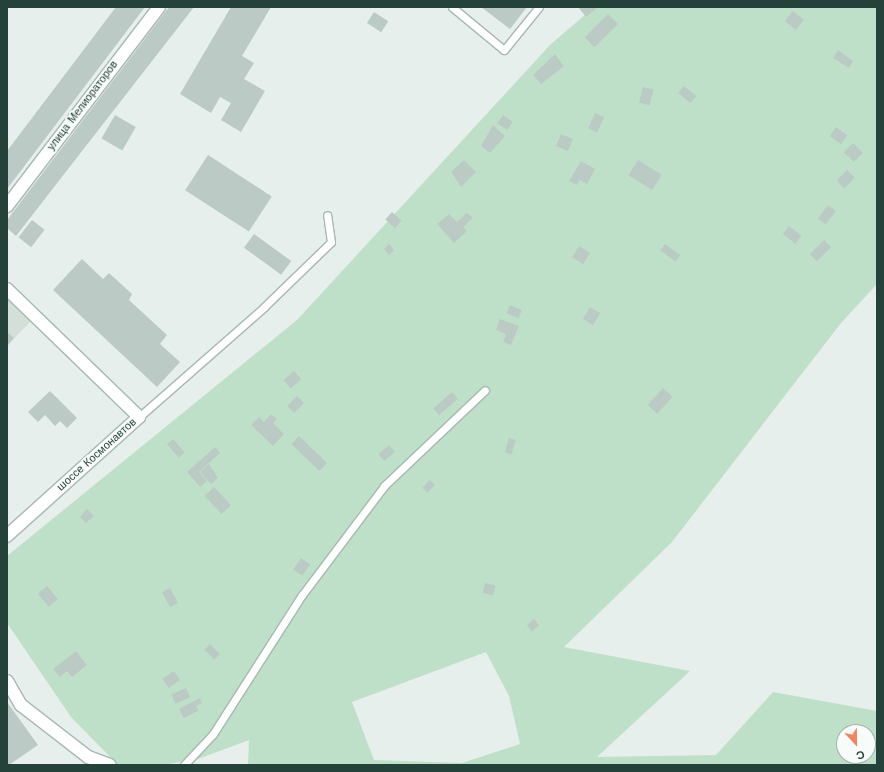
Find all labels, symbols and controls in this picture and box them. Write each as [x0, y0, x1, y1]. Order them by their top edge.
street label: улица Мелиораторов [45, 59, 121, 153]
street label: шоссе Космонавтов [55, 416, 139, 494]
north arrow [836, 724, 876, 764]
text: С [854, 747, 866, 762]

